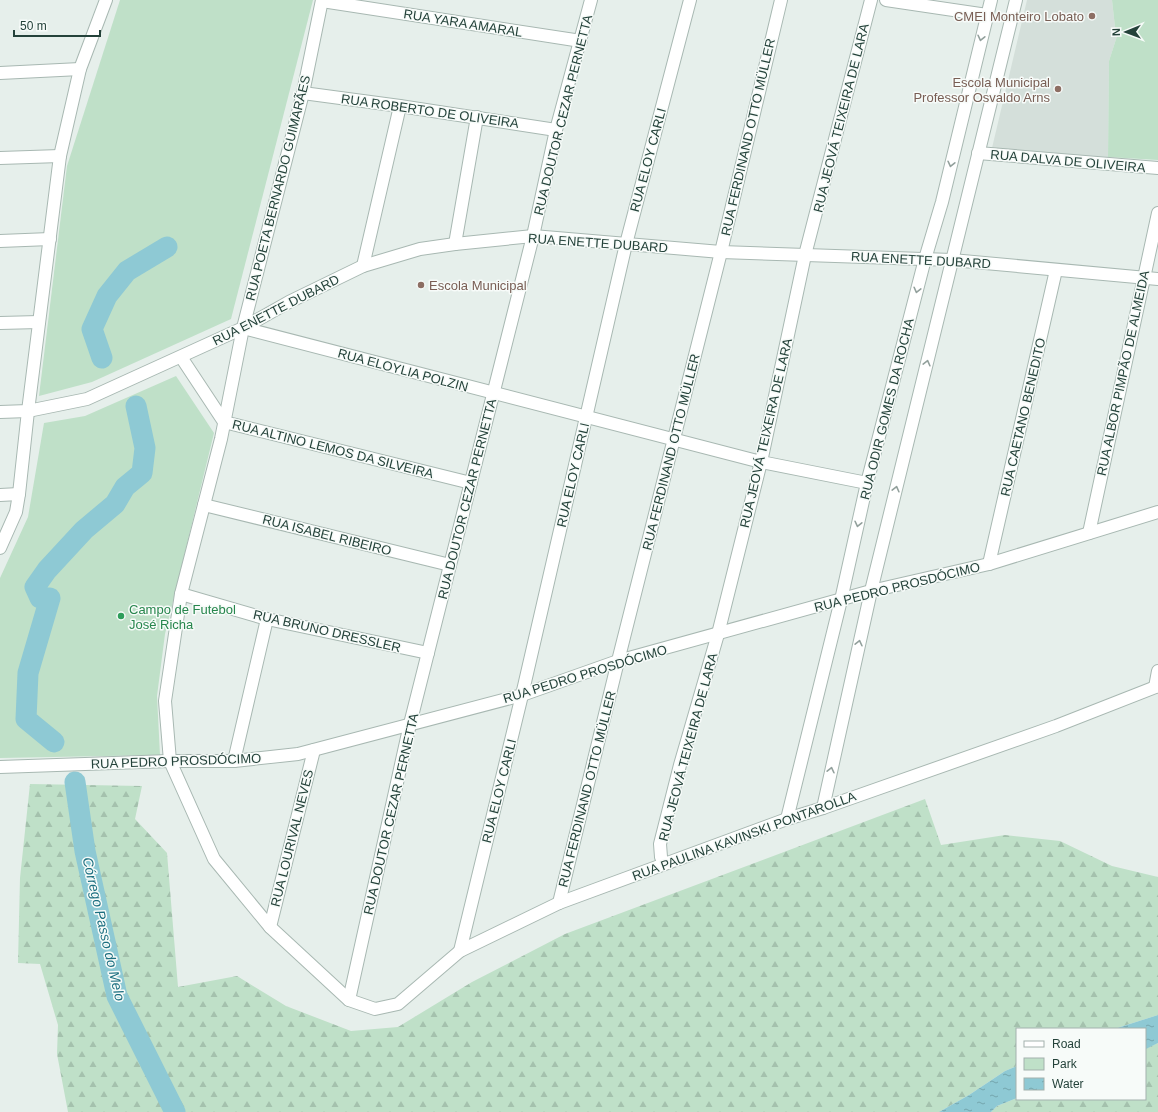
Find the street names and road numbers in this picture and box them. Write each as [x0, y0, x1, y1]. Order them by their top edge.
street label: RUA YARA AMARAL [402, 6, 524, 40]
street label: RUA DOUTOR CEZAR PERNETTA [531, 13, 595, 217]
street label: RUA JEOVÁ TEIXEIRA DE LARA [810, 22, 872, 214]
street label: RUA FERDINAND OTTO MÜLLER [718, 37, 778, 237]
street label: RUA POETA BERNARDO GUIMARÃES [243, 73, 313, 302]
street label: RUA ROBERTO DE OLIVEIRA [340, 91, 520, 131]
street label: RUA ELOY CARLI [627, 107, 669, 213]
street label: RUA DALVA DE OLIVEIRA [990, 147, 1146, 175]
street label: RUA ENETTE DUBARD [528, 231, 668, 255]
street label: RUA ENETTE DUBARD [851, 249, 991, 271]
street label: RUA ALBOR PIMPÃO DE ALMEIDA [1094, 269, 1152, 477]
street label: RUA ENETTE DUBARD [210, 272, 342, 348]
street label: RUA ODIR GOMES DA ROCHA [857, 316, 917, 501]
street label: RUA JEOVÁ TEIXEIRA DE LARA [737, 336, 795, 529]
street label: RUA CAETANO BENEDITO [997, 336, 1049, 498]
street label: RUA ELOYLIA POLZIN [336, 345, 470, 395]
street label: RUA FERDINAND OTTO MÜLLER [639, 352, 703, 552]
street label: RUA DOUTOR CEZAR PERNETTA [435, 397, 499, 601]
street label: RUA ALTINO LEMOS DA SILVEIRA [231, 417, 435, 481]
street label: RUA ELOY CARLI [554, 421, 592, 529]
street label: RUA ISABEL RIBEIRO [261, 512, 393, 558]
street label: RUA PEDRO PROSDÓCIMO [812, 559, 982, 615]
street label: RUA BRUNO DRESSLER [252, 607, 402, 655]
street label: RUA PEDRO PROSDÓCIMO [501, 642, 669, 706]
street label: RUA JEOVÁ TEIXEIRA DE LARA [656, 651, 720, 843]
street label: RUA FERDINAND OTTO MÜLLER [555, 689, 619, 889]
street label: RUA DOUTOR CEZAR PERNETTA [361, 712, 422, 916]
street label: RUA ELOY CARLI [479, 737, 519, 845]
street label: RUA PEDRO PROSDÓCIMO [91, 751, 261, 771]
street label: RUA LOURIVAL NEVES [268, 768, 316, 908]
street label: RUA PAULINA KAVINSKI PONTAROLLA [630, 788, 858, 884]

